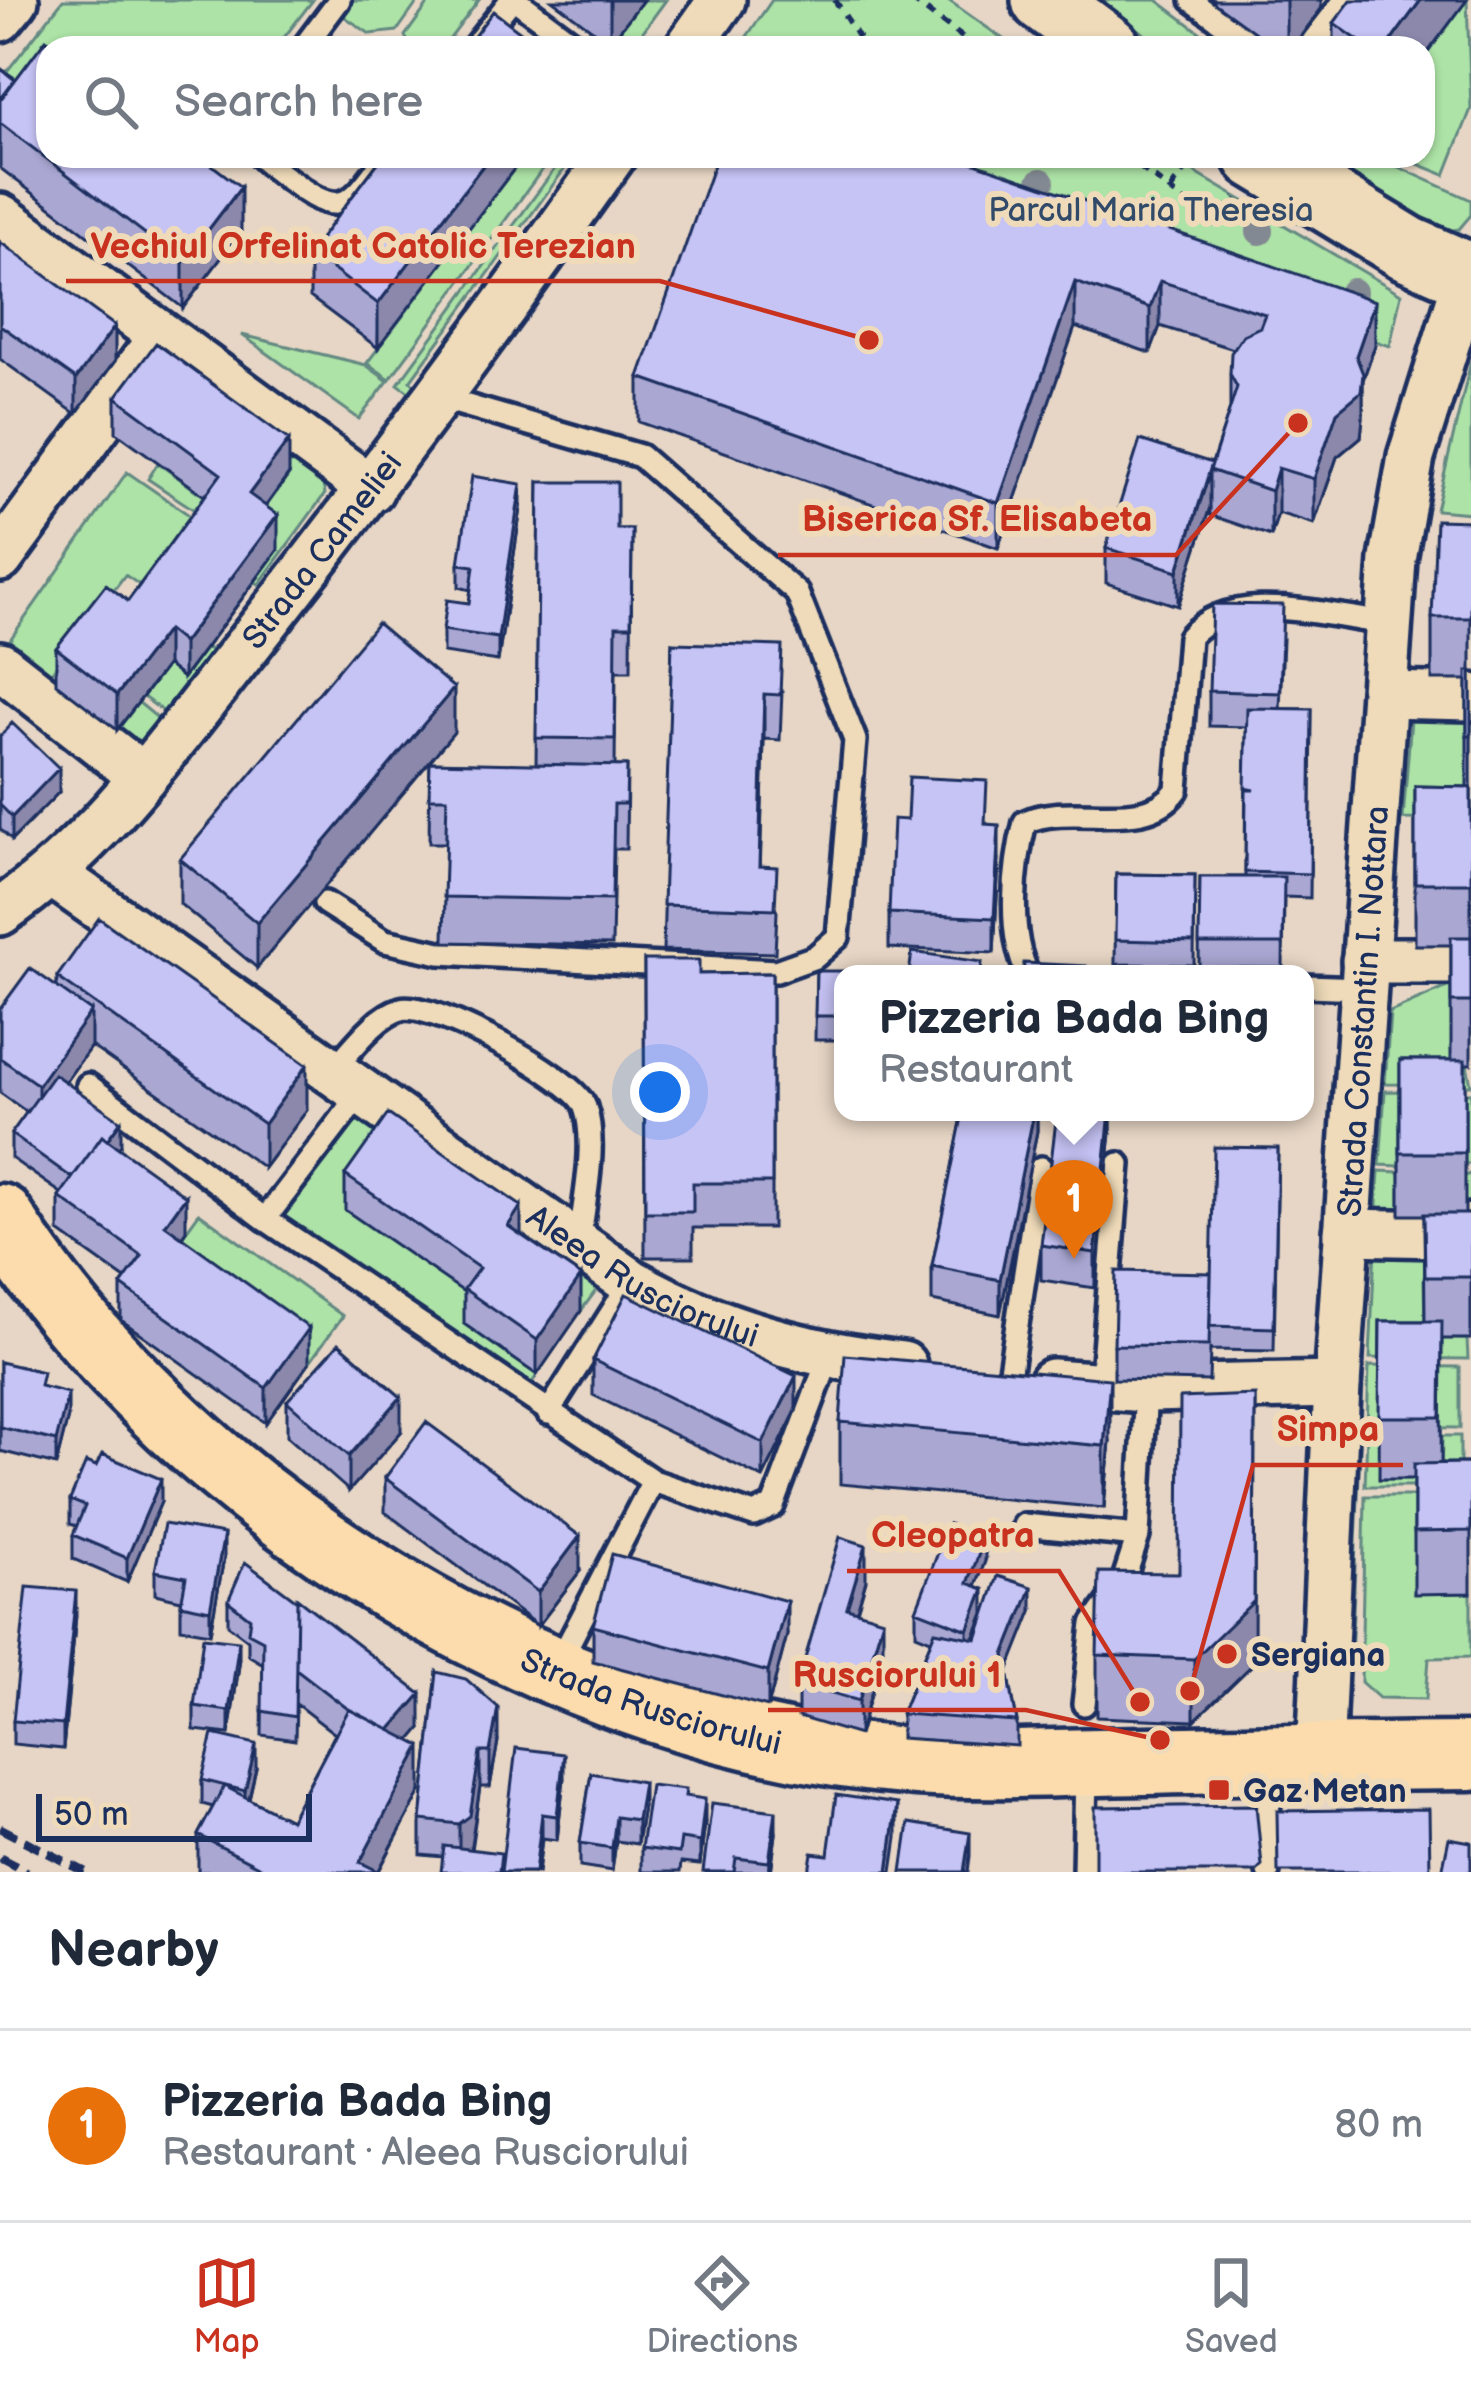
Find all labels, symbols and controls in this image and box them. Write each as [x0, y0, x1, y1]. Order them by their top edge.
search box [36, 36, 1435, 168]
icon: search [78, 69, 144, 135]
text: Search here [174, 75, 423, 130]
park label: Parcul Maria Theresia [988, 191, 1314, 231]
callout: Vechiul Orfelinat Catolic Terezian [66, 209, 660, 281]
text: Vechiul Orfelinat Catolic Terezian [90, 226, 636, 269]
street label: Strada Cameliei [234, 445, 411, 658]
callout: Biserica Sf. Elisabeta [778, 483, 1176, 555]
text: Biserica Sf. Elisabeta [802, 499, 1152, 542]
street label: Strada Constantin I. Nottara [1330, 804, 1398, 1218]
popup [834, 965, 1314, 1121]
text: Pizzeria Bada Bing [879, 992, 1269, 1047]
text: Restaurant [879, 1047, 1073, 1094]
your location [630, 1062, 690, 1122]
pin: 1 [1035, 1160, 1113, 1259]
street label: Aleea Rusciorului [518, 1197, 763, 1357]
callout: Simpa [1253, 1393, 1403, 1465]
text: Simpa [1277, 1409, 1379, 1452]
callout: Cleopatra [847, 1499, 1059, 1571]
text: Cleopatra [871, 1515, 1035, 1558]
place label: Sergiana [1251, 1636, 1385, 1676]
callout: Rusciorului 1 [768, 1638, 1026, 1710]
street label: Strada Rusciorului [514, 1640, 785, 1764]
marker: Sergiana [1214, 1641, 1240, 1667]
text: Rusciorului 1 [792, 1655, 1002, 1698]
place label: Gaz Metan [1243, 1772, 1407, 1812]
marker: Gaz Metan [1206, 1777, 1232, 1803]
scale bar [36, 1788, 312, 1841]
text: 50 m [54, 1795, 129, 1835]
text: Nearby [48, 1920, 219, 1981]
text: Pizzeria Bada Bing [162, 2075, 552, 2130]
text: 1 [79, 2102, 95, 2149]
text: 80 m [1335, 2102, 1423, 2149]
text: Restaurant · Aleea Rusciorului [162, 2130, 689, 2177]
tab: Map [193, 2250, 260, 2362]
tab: Directions [646, 2250, 798, 2362]
tab: Saved [1185, 2250, 1278, 2362]

